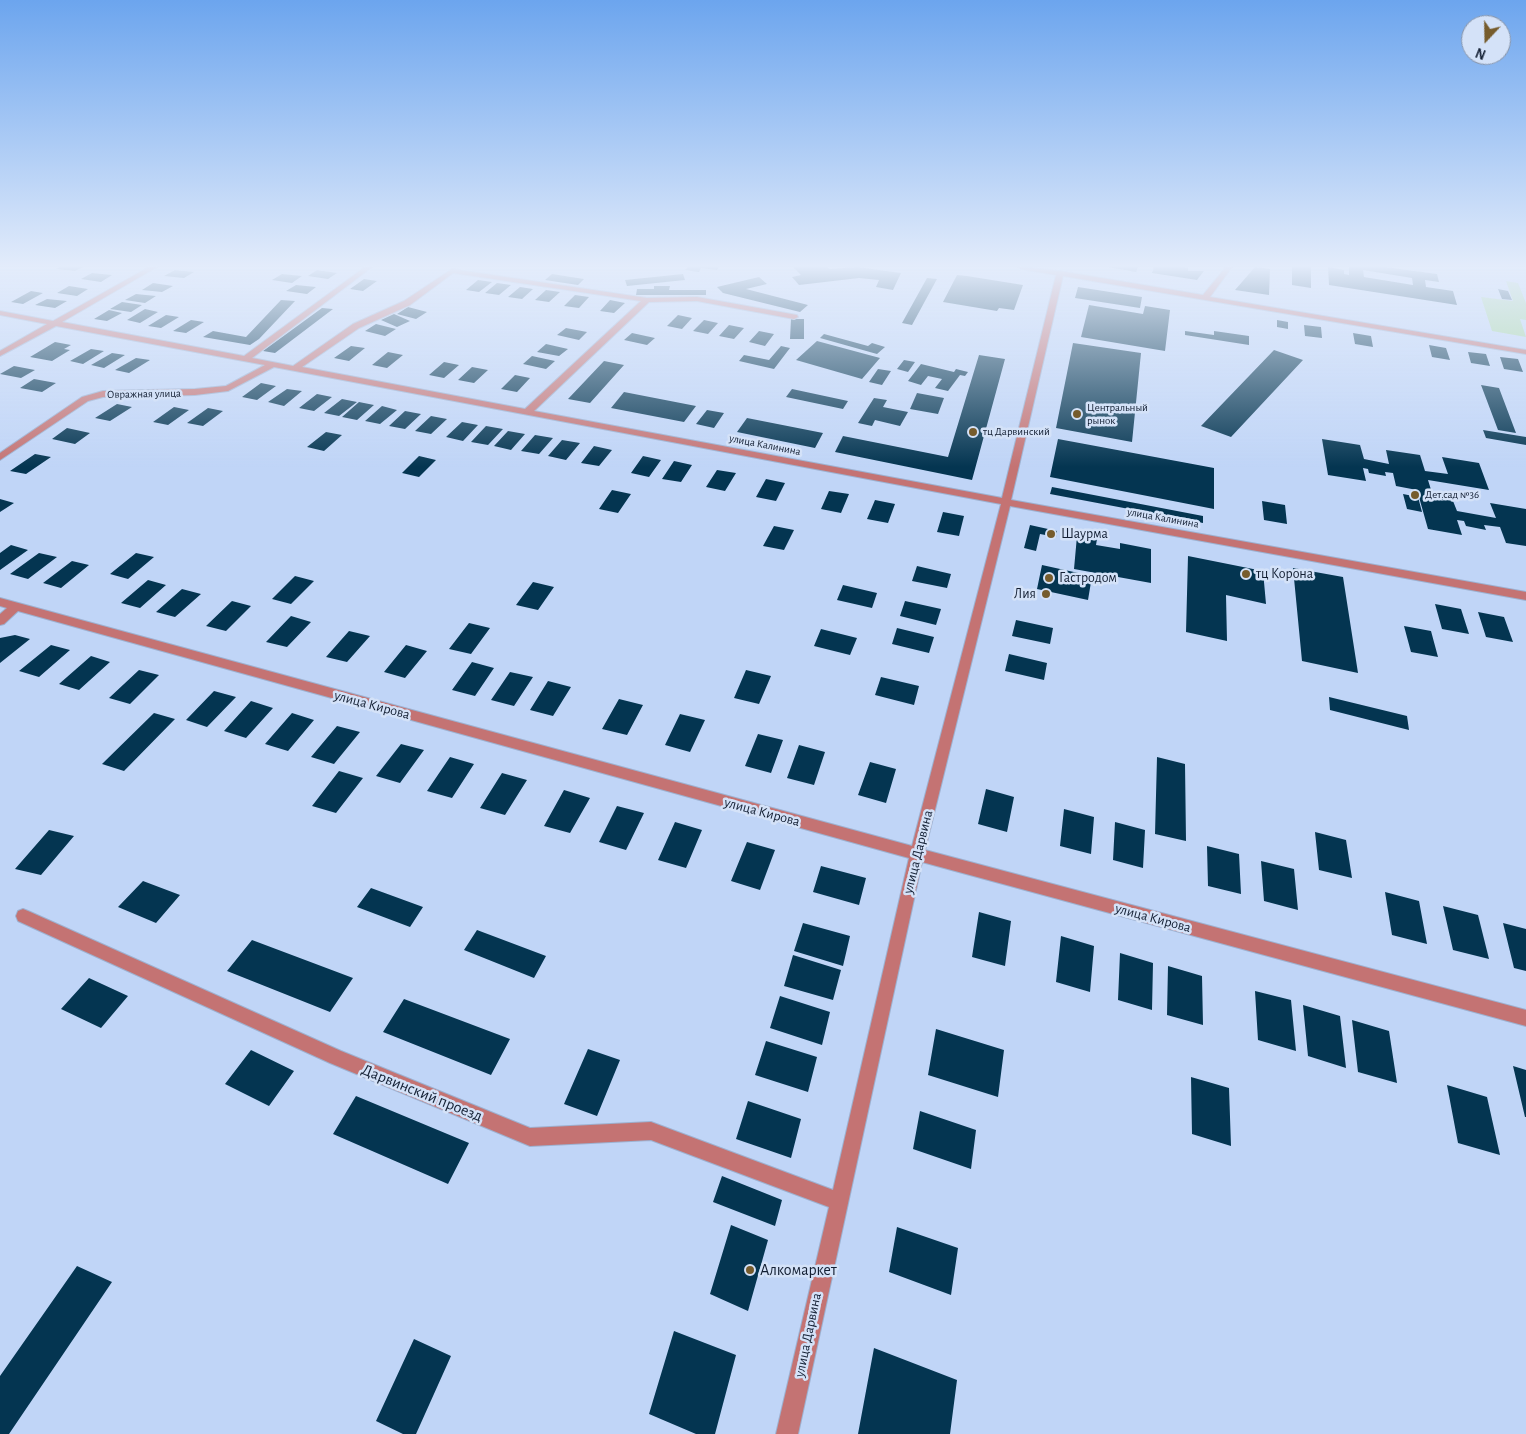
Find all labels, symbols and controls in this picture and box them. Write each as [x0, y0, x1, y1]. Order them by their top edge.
north arrow [1461, 15, 1511, 65]
text: N [1474, 45, 1488, 61]
street label: Овражная улица [107, 387, 181, 401]
place label: Центральный рынок [1087, 401, 1148, 427]
marker: Центральный рынок [1071, 408, 1083, 420]
place label: тц Дарвинский [983, 425, 1050, 439]
marker: тц Дарвинский [967, 426, 979, 438]
street label: улица Калинина [728, 432, 802, 458]
place label: Дет.сад №36 [1425, 488, 1479, 502]
marker: Дет.сад №36 [1409, 489, 1421, 501]
street label: улица Калинина [1126, 505, 1200, 531]
place label: Шаурма [1061, 526, 1108, 542]
marker: Шаурма [1045, 528, 1057, 540]
place label: тц Корона [1256, 566, 1313, 582]
marker: тц Корона [1240, 568, 1252, 580]
place label: Гастродом [1059, 570, 1117, 586]
marker: Гастродом [1043, 572, 1055, 584]
place label: Лия [1014, 586, 1036, 602]
marker: Лия [1040, 588, 1052, 600]
street label: улица Кирова [332, 687, 412, 723]
street label: улица Кирова [722, 794, 802, 830]
street label: улица Дарвина [899, 808, 937, 896]
street label: улица Кирова [1113, 900, 1193, 936]
street label: Дарвинский проезд [359, 1060, 485, 1126]
place label: Алкомаркет [760, 1260, 837, 1280]
marker: Алкомаркет [744, 1264, 756, 1276]
street label: улица Дарвина [791, 1291, 825, 1379]

